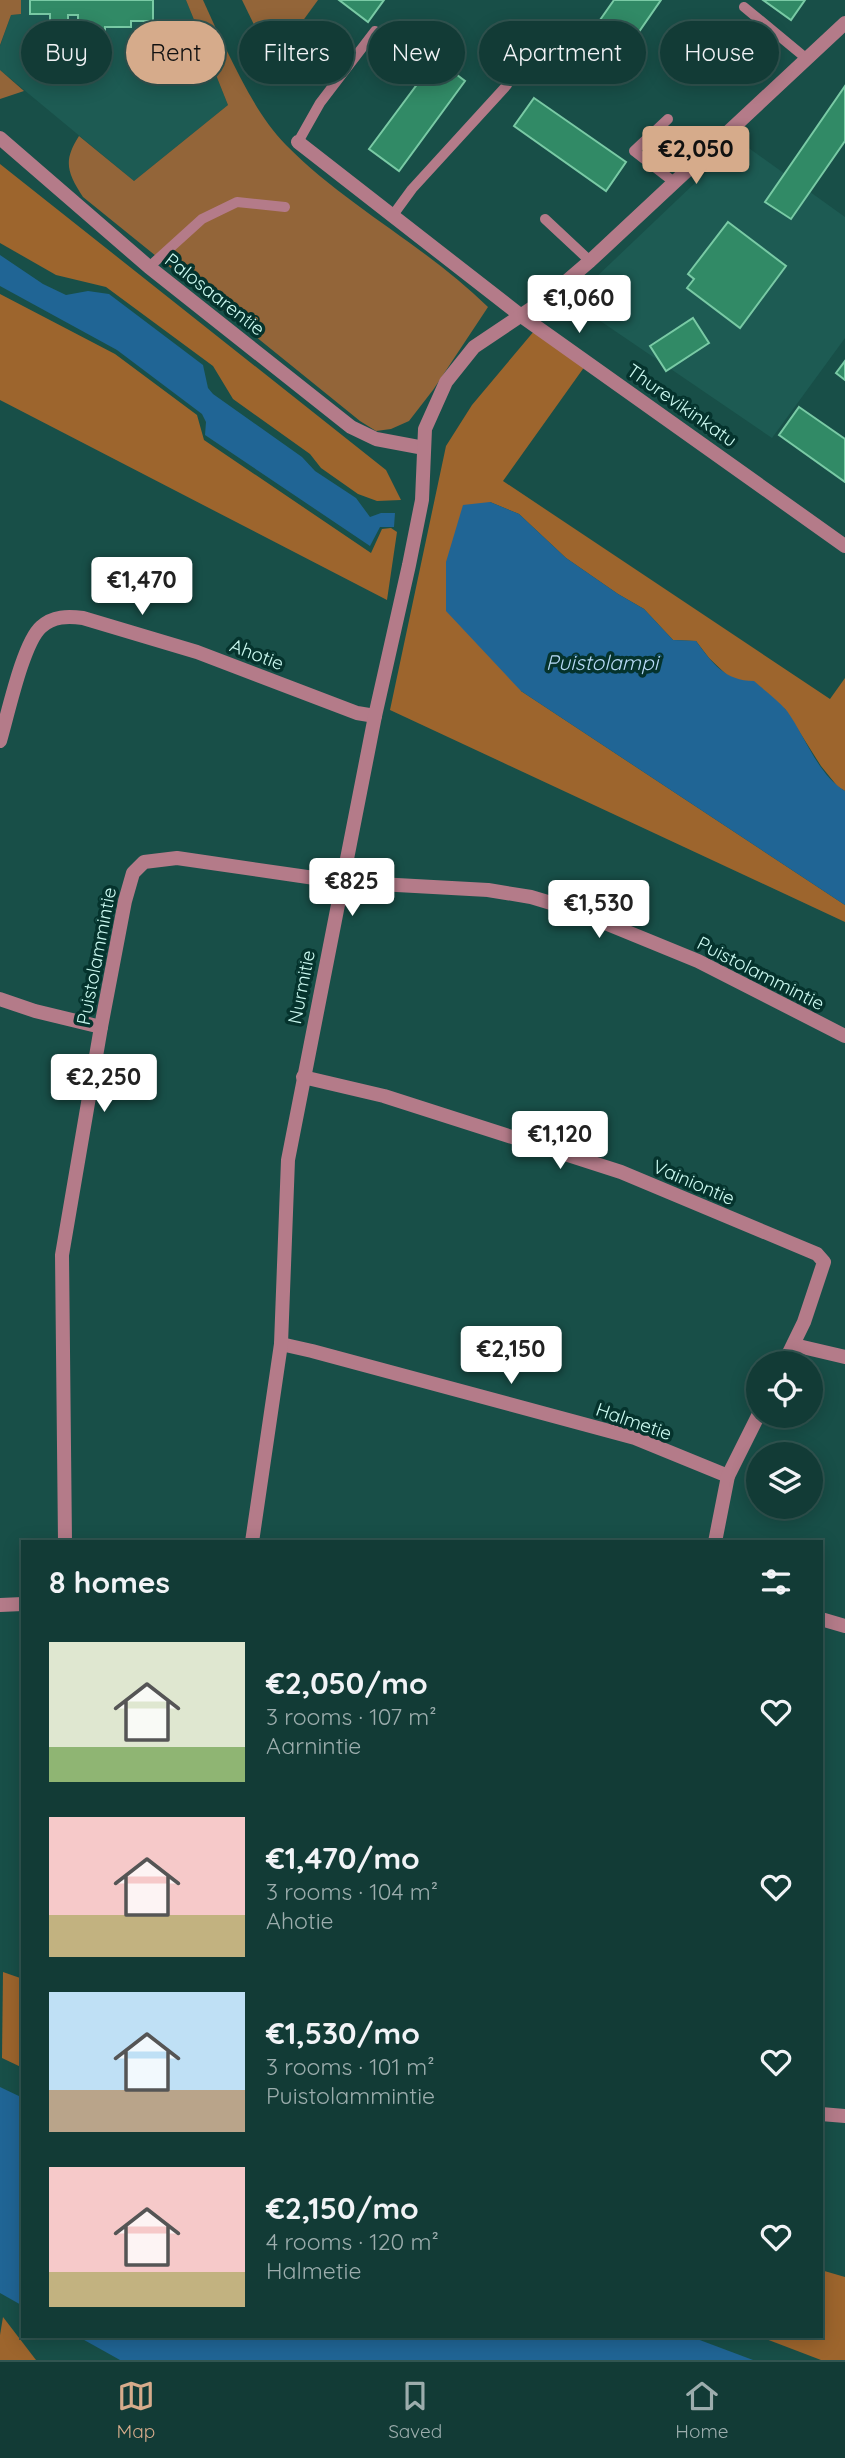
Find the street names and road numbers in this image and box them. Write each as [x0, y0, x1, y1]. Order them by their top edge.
street label: Palosaarentie [160, 247, 270, 341]
street label: Thurevikinkatu [622, 358, 742, 452]
street label: Ahotie [227, 633, 287, 675]
street label: Puistolammintie [71, 885, 121, 1027]
street label: Puistolammintie [693, 931, 829, 1015]
street label: Nurmitie [282, 948, 320, 1026]
street label: Vainiontie [649, 1154, 739, 1210]
street label: Halmetie [593, 1397, 675, 1445]

